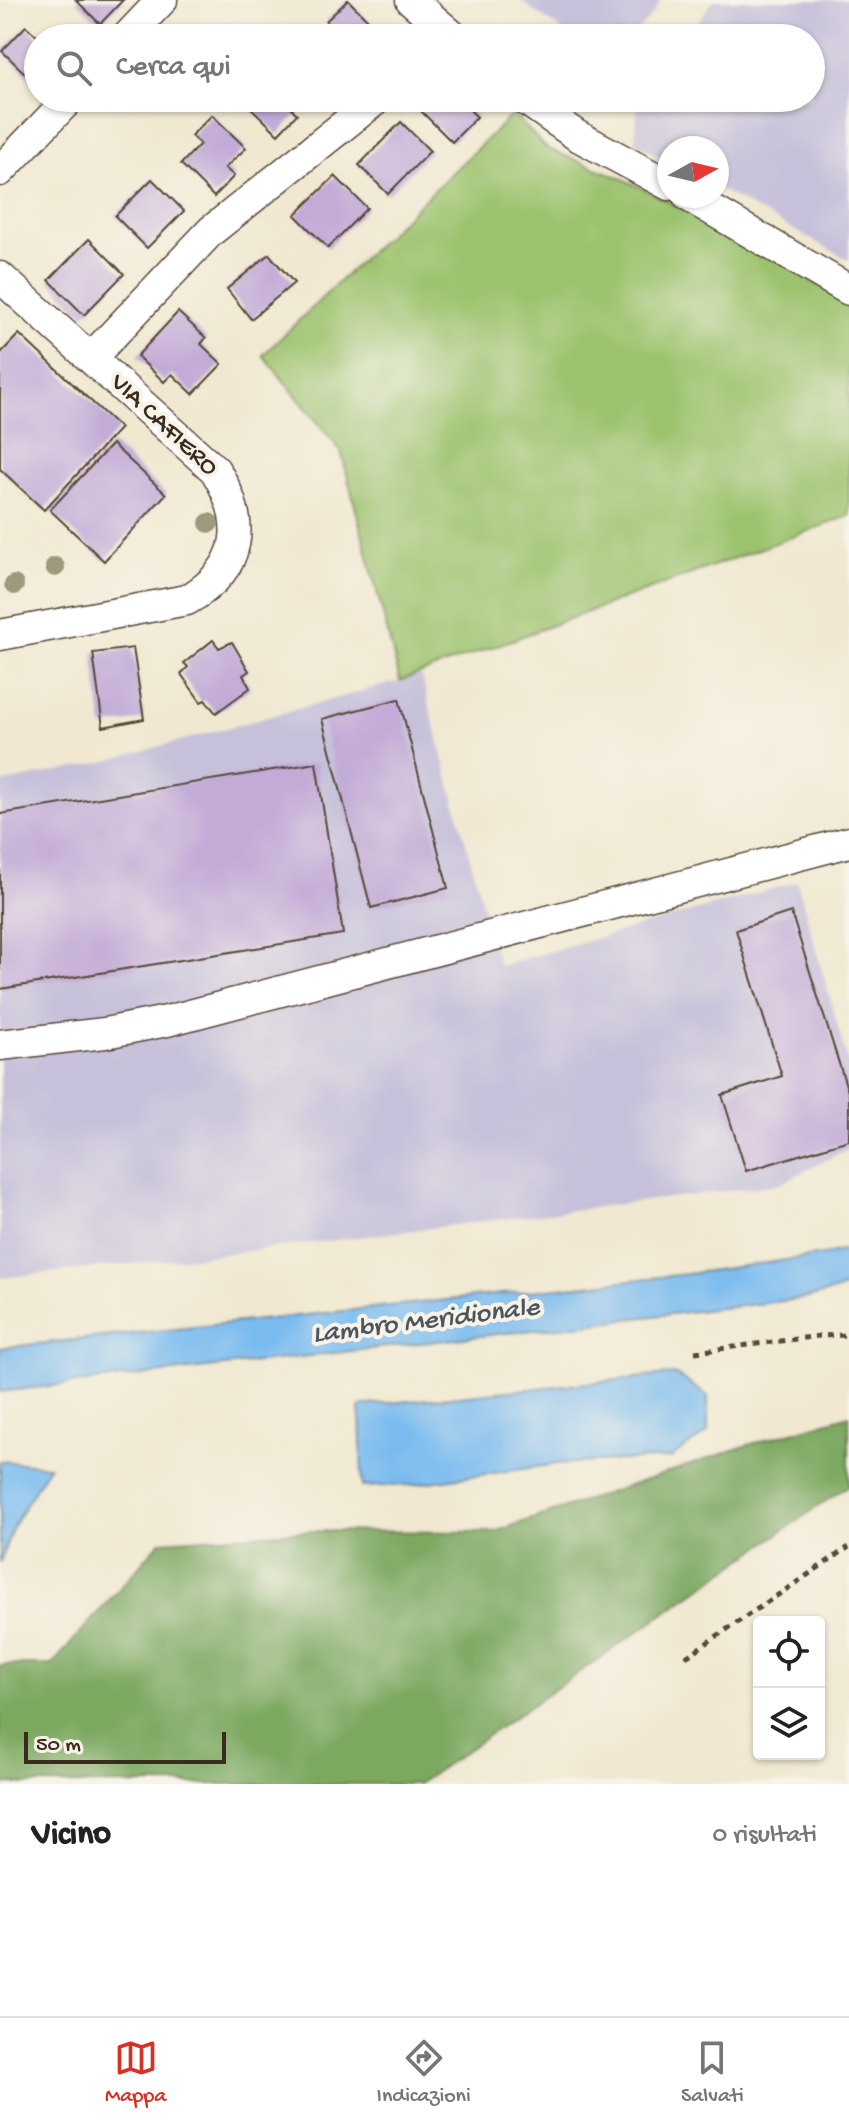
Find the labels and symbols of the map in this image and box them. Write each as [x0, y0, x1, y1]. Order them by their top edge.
north arrow [657, 136, 729, 208]
street label: VIA CAFIERO [102, 367, 224, 484]
water label: Lambro Meridionale [311, 1292, 543, 1352]
scale bar [24, 1728, 226, 1764]

